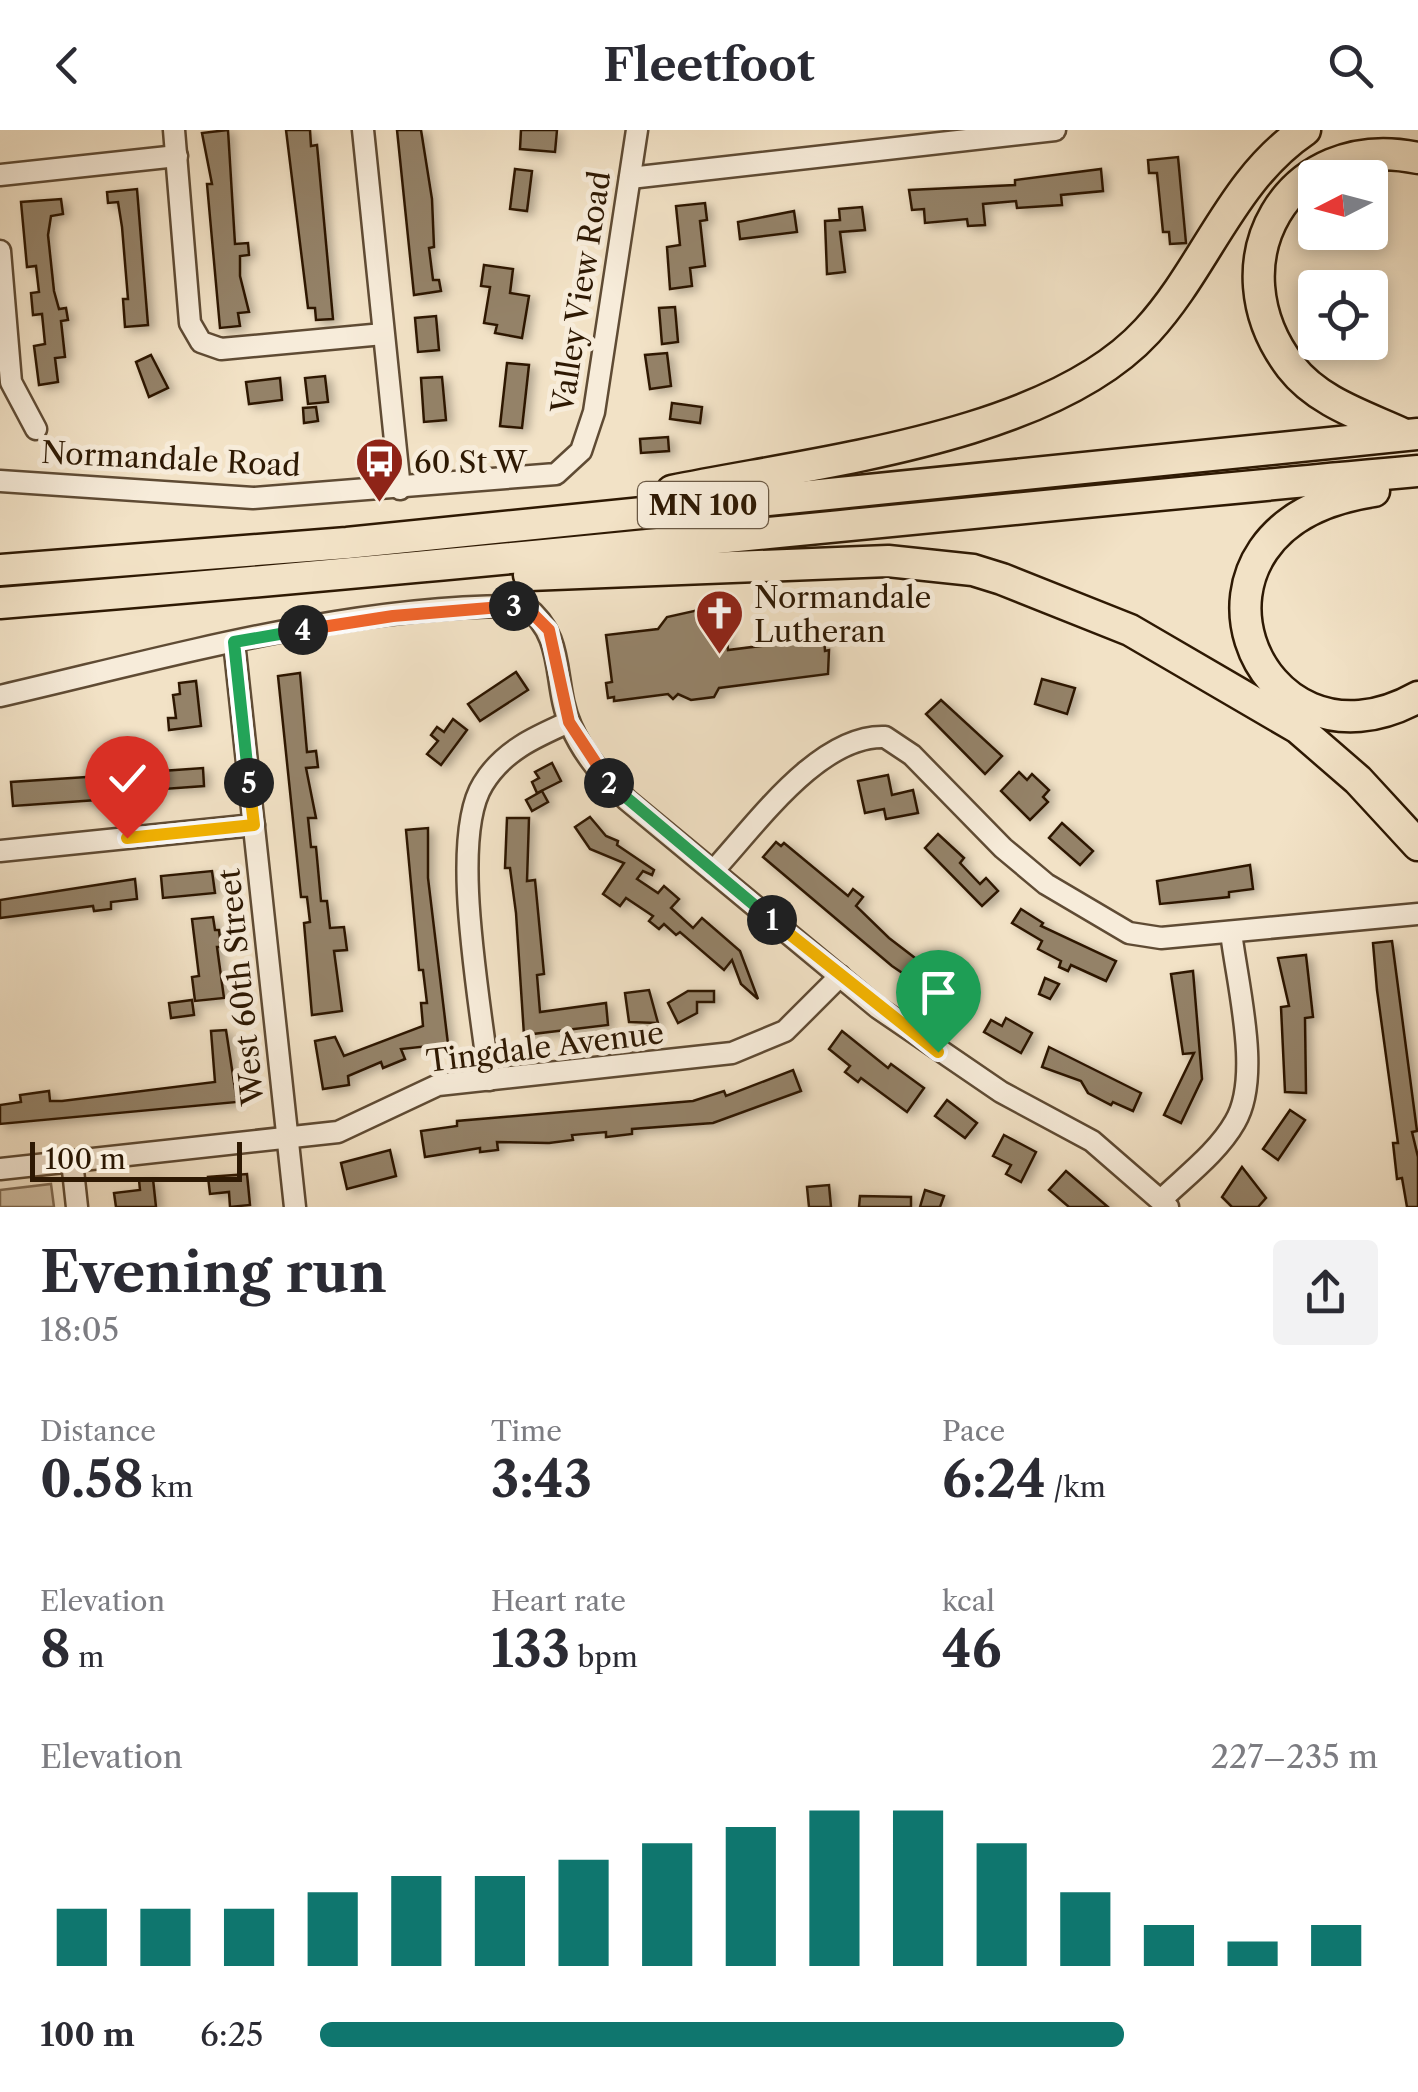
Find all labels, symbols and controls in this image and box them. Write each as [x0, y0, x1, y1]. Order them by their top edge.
text: Fleetfoot [603, 37, 815, 93]
icon: back [40, 38, 95, 93]
icon: search [1323, 38, 1378, 93]
north arrow [1298, 160, 1388, 250]
map controls [1298, 160, 1388, 360]
street label: Valley View Road [543, 168, 618, 417]
button: locate [1298, 270, 1388, 360]
street label: Normandale Road [40, 434, 302, 484]
bus stop icon: 60 St W [353, 436, 405, 504]
place label: 60 St W [414, 444, 528, 481]
road number: MN 100 [638, 482, 768, 528]
place label: Normandale Lutheran [754, 579, 931, 650]
pin: 3 [489, 581, 539, 631]
church icon: Normandale Lutheran [693, 588, 745, 656]
text: 3 [506, 589, 522, 623]
pin: 4 [278, 605, 328, 655]
text: 4 [295, 613, 311, 647]
pin [85, 736, 170, 839]
icon: check [100, 751, 155, 806]
pin: 5 [224, 758, 274, 808]
pin: 2 [584, 758, 634, 808]
text: 5 [241, 766, 257, 800]
text: 2 [601, 766, 617, 800]
street label: West 60th Street [210, 867, 272, 1108]
pin: 1 [747, 895, 797, 945]
text: 1 [766, 903, 778, 937]
pin [896, 950, 981, 1053]
icon: arrive [911, 965, 966, 1020]
street label: Tingdale Avenue [424, 1014, 666, 1080]
scale bar [30, 1137, 242, 1182]
text: 100 m [45, 1142, 126, 1176]
text: Evening run [40, 1239, 387, 1306]
button: share [1273, 1240, 1378, 1345]
text: 18:05 [40, 1310, 119, 1349]
text: Distance [40, 1414, 156, 1448]
text: Time [491, 1414, 562, 1448]
text: Pace [942, 1414, 1005, 1448]
text: 0.58 [40, 1448, 143, 1510]
text: 3:43 [491, 1448, 592, 1510]
text: 6:24 [942, 1448, 1046, 1510]
text: km [143, 1470, 193, 1504]
text: /km [1046, 1470, 1106, 1504]
text: Elevation [40, 1584, 165, 1618]
text: Heart rate [491, 1584, 626, 1618]
text: kcal [942, 1584, 995, 1618]
text: 8 [40, 1618, 71, 1680]
text: 133 [491, 1618, 570, 1680]
text: 46 [942, 1618, 1002, 1680]
text: m [71, 1640, 104, 1674]
text: bpm [570, 1640, 638, 1674]
text: Elevation [40, 1737, 183, 1776]
text: 227–235 m [1211, 1737, 1378, 1776]
text: 100 m [40, 2015, 135, 2054]
text: 6:25 [200, 2015, 264, 2054]

